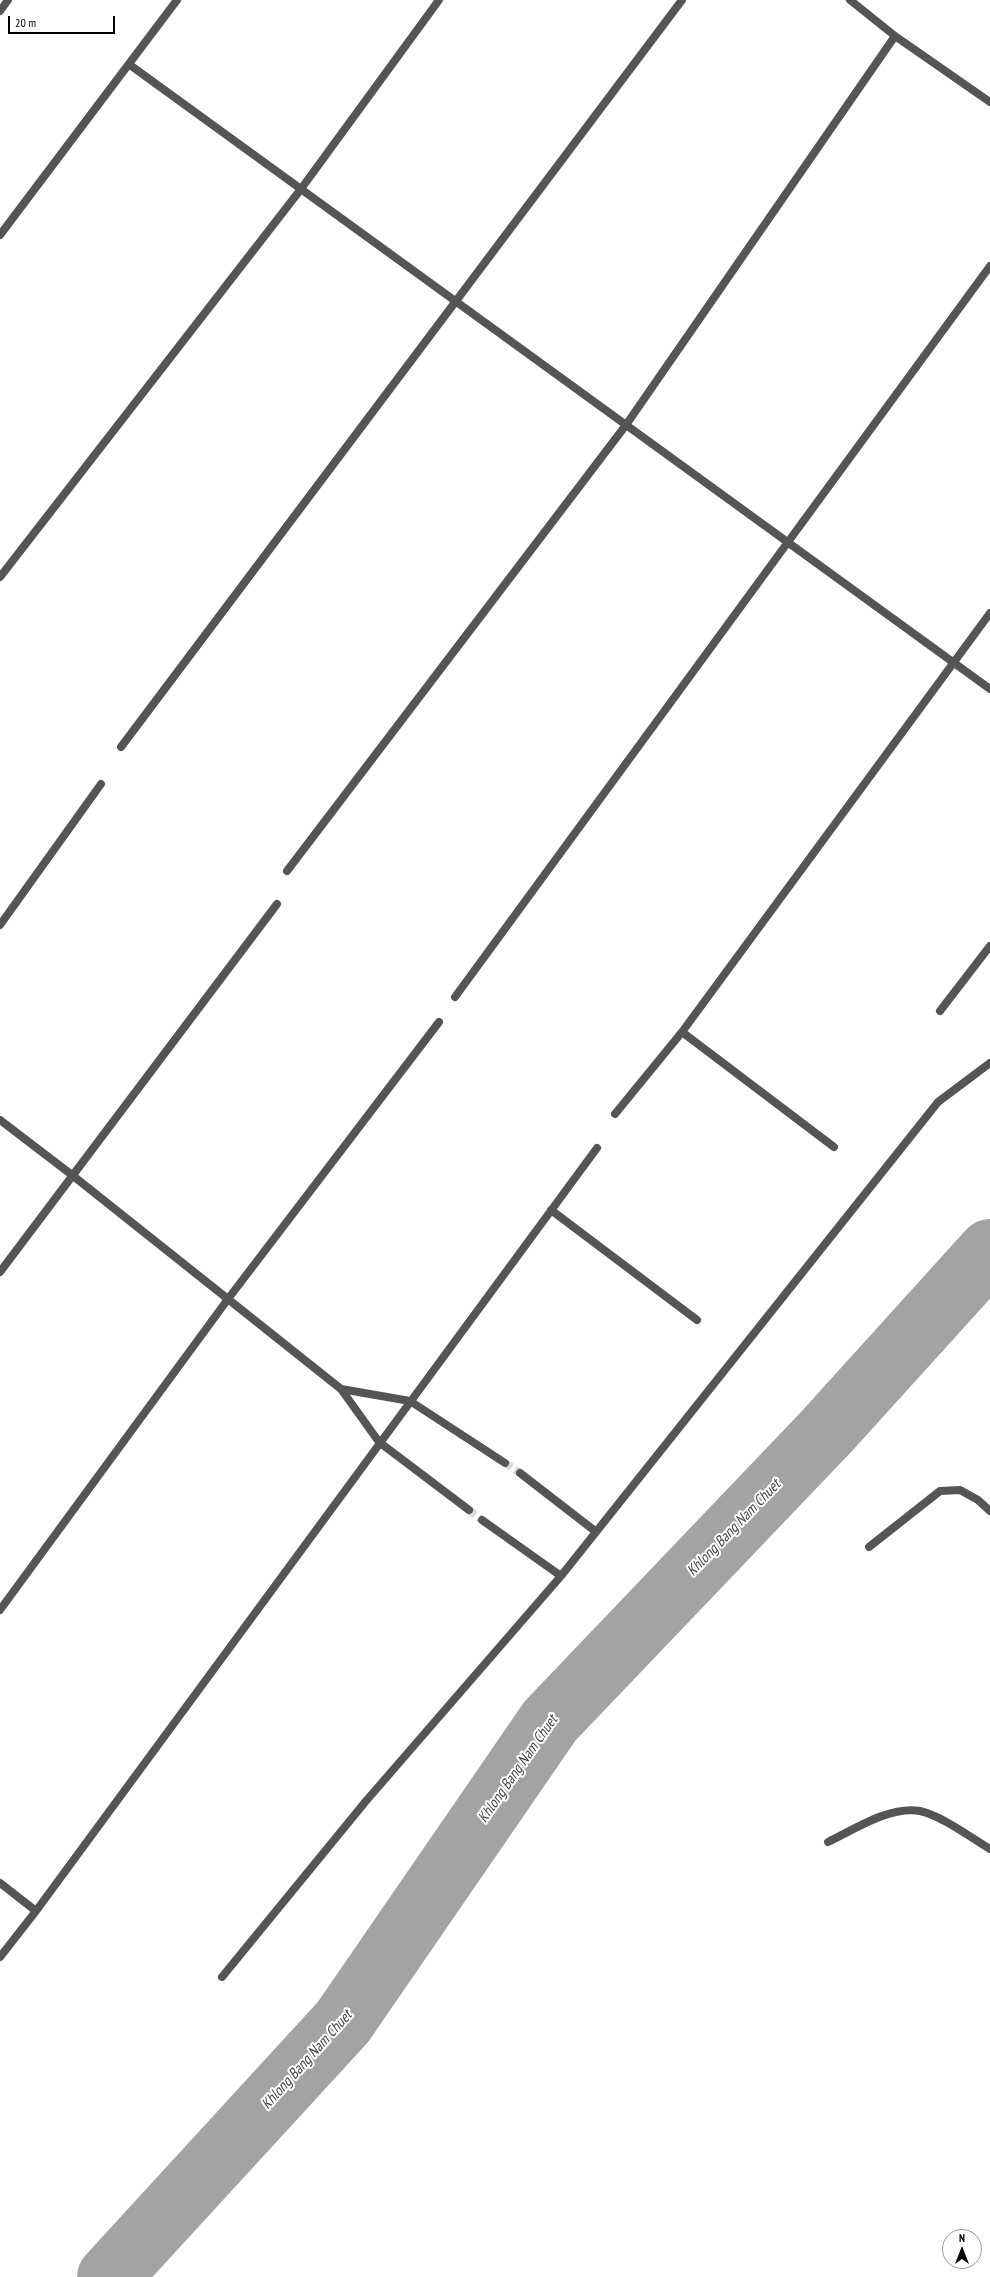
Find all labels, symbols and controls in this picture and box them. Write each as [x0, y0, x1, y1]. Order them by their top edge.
scale bar [10, 8, 117, 34]
text: 20 m [15, 15, 36, 30]
water label: Khlong Bang Nam Chuet [683, 1476, 785, 1580]
water label: Khlong Bang Nam Chuet [474, 1712, 562, 1826]
water label: Khlong Bang Nam Chuet [258, 2007, 356, 2113]
north arrow [942, 2229, 982, 2269]
text: N [959, 2231, 965, 2245]

